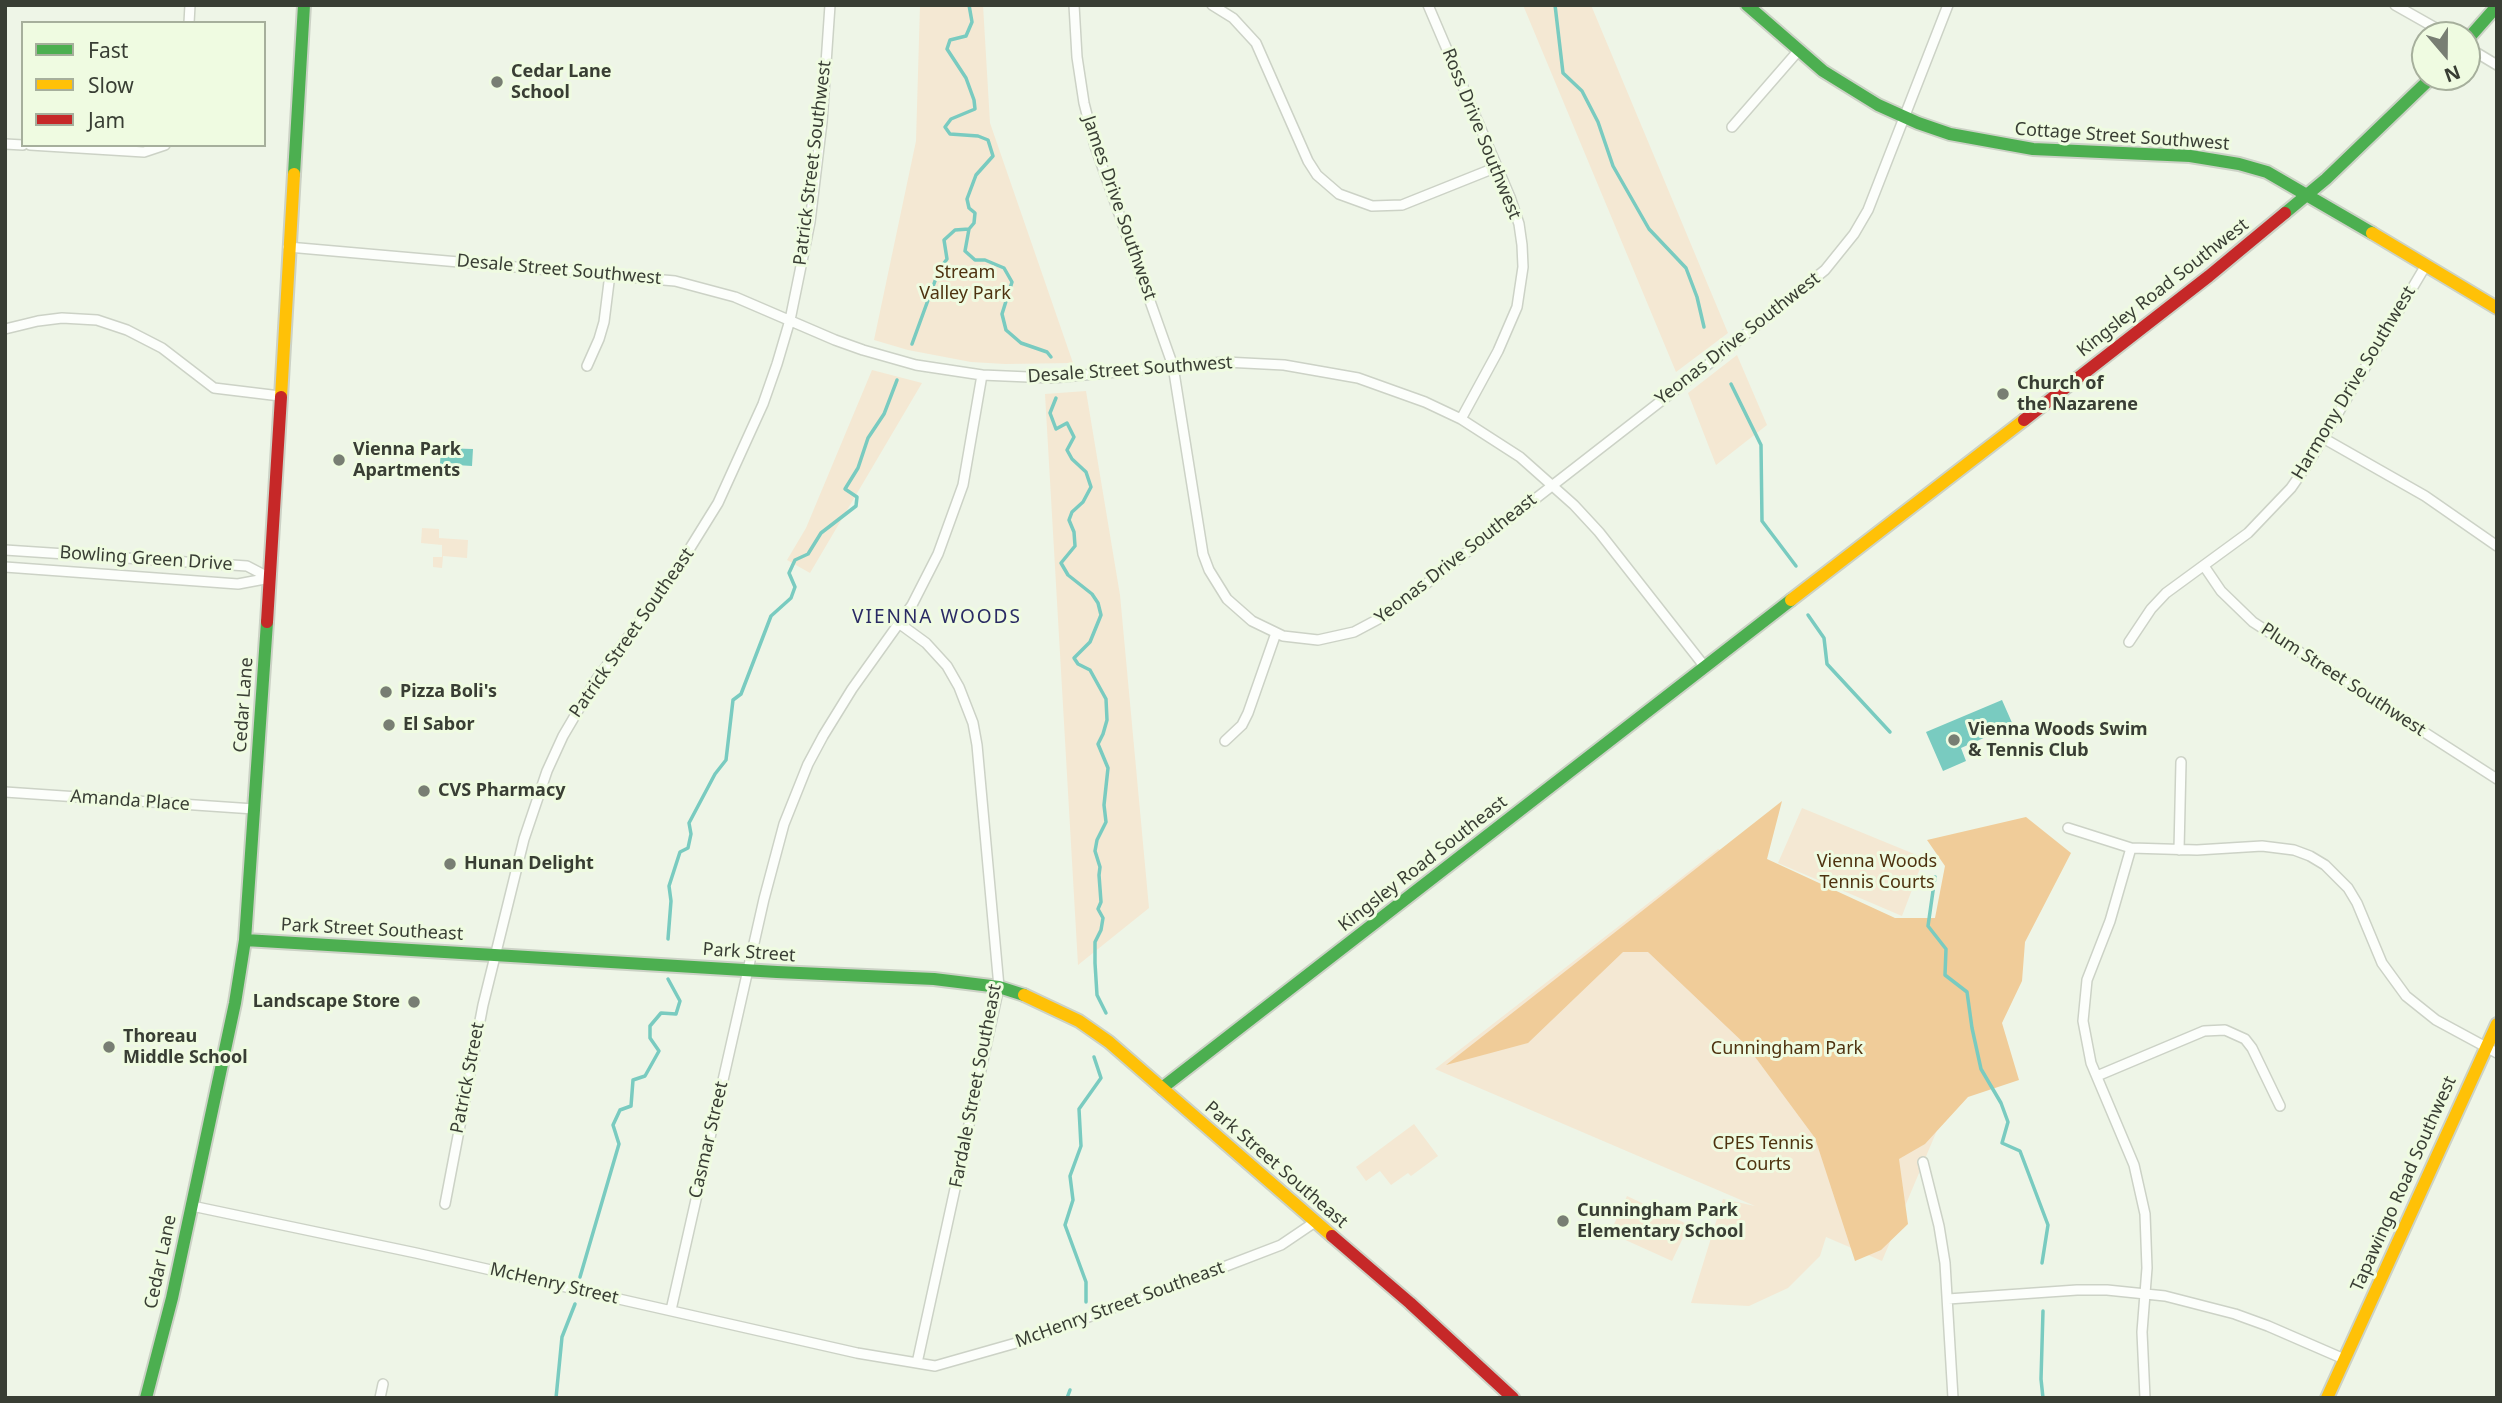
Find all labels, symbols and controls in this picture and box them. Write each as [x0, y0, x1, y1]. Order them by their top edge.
legend [21, 21, 266, 147]
north arrow [2411, 21, 2481, 91]
text: Fast [88, 36, 128, 64]
street label: Ross Drive Southwest [1437, 46, 1525, 222]
street label: Patrick Street Southwest [790, 59, 836, 267]
text: N [2441, 59, 2464, 89]
place label: Cedar Lane School [511, 61, 611, 104]
text: Slow [88, 71, 134, 99]
marker: Cedar Lane School [489, 74, 505, 90]
text: Jam [88, 106, 125, 134]
street label: James Drive Southwest [1077, 113, 1161, 303]
street label: Cottage Street Southwest [2014, 119, 2230, 155]
street label: Kingsley Road Southwest [2073, 214, 2253, 362]
street label: Desale Street Southwest [456, 250, 662, 290]
park label: Stream Valley Park [919, 262, 1011, 304]
street label: Yeonas Drive Southwest [1651, 268, 1825, 410]
street label: Harmony Drive Southwest [2288, 282, 2420, 484]
street label: Desale Street Southwest [1027, 352, 1233, 388]
place label: Church of the Nazarene [2017, 373, 2138, 416]
marker: Church of the Nazarene [1995, 386, 2011, 402]
place label: Vienna Park Apartments [353, 439, 461, 482]
marker: Vienna Park Apartments [331, 452, 347, 468]
street label: Yeonas Drive Southeast [1371, 489, 1541, 629]
street label: Bowling Green Drive [59, 542, 233, 576]
street label: Patrick Street Southeast [565, 544, 699, 722]
district label: VIENNA WOODS [854, 607, 1020, 629]
street label: Plum Street Southwest [2257, 619, 2429, 741]
street label: Cedar Lane [230, 657, 258, 753]
place label: Pizza Boli's [400, 681, 497, 703]
marker: Pizza Boli's [378, 684, 394, 700]
place label: El Sabor [403, 714, 474, 736]
marker: El Sabor [381, 717, 397, 733]
place label: Vienna Woods Swim & Tennis Club [1968, 719, 2148, 762]
marker: Vienna Woods Swim & Tennis Club [1946, 732, 1962, 748]
place label: CVS Pharmacy [438, 780, 565, 802]
marker: CVS Pharmacy [416, 783, 432, 799]
street label: Amanda Place [69, 786, 191, 816]
street label: Kingsley Road Southeast [1335, 792, 1511, 936]
park label: Vienna Woods Tennis Courts [1817, 851, 1937, 894]
place label: Hunan Delight [464, 853, 594, 875]
marker: Hunan Delight [442, 856, 458, 872]
street label: Park Street Southeast [280, 914, 464, 946]
street label: Park Street [702, 939, 796, 967]
street label: Fardale Street Southeast [946, 982, 1006, 1190]
place label: Landscape Store [253, 991, 400, 1013]
marker: Landscape Store [406, 994, 422, 1010]
street label: Patrick Street [447, 1021, 489, 1135]
place label: Thoreau Middle School [123, 1026, 248, 1068]
park label: Cunningham Park [1711, 1038, 1863, 1060]
marker: Thoreau Middle School [101, 1039, 117, 1055]
street label: Tapawingo Road Southwest [2347, 1073, 2461, 1295]
street label: Casmar Street [685, 1079, 733, 1201]
street label: Park Street Southeast [1200, 1097, 1352, 1233]
park label: CPES Tennis Courts [1712, 1133, 1814, 1176]
place label: Cunningham Park Elementary School [1577, 1200, 1744, 1242]
street label: Cedar Lane [140, 1213, 182, 1311]
marker: Cunningham Park Elementary School [1555, 1213, 1571, 1229]
street label: McHenry Street Southeast [1013, 1257, 1227, 1353]
street label: McHenry Street [488, 1259, 620, 1309]

